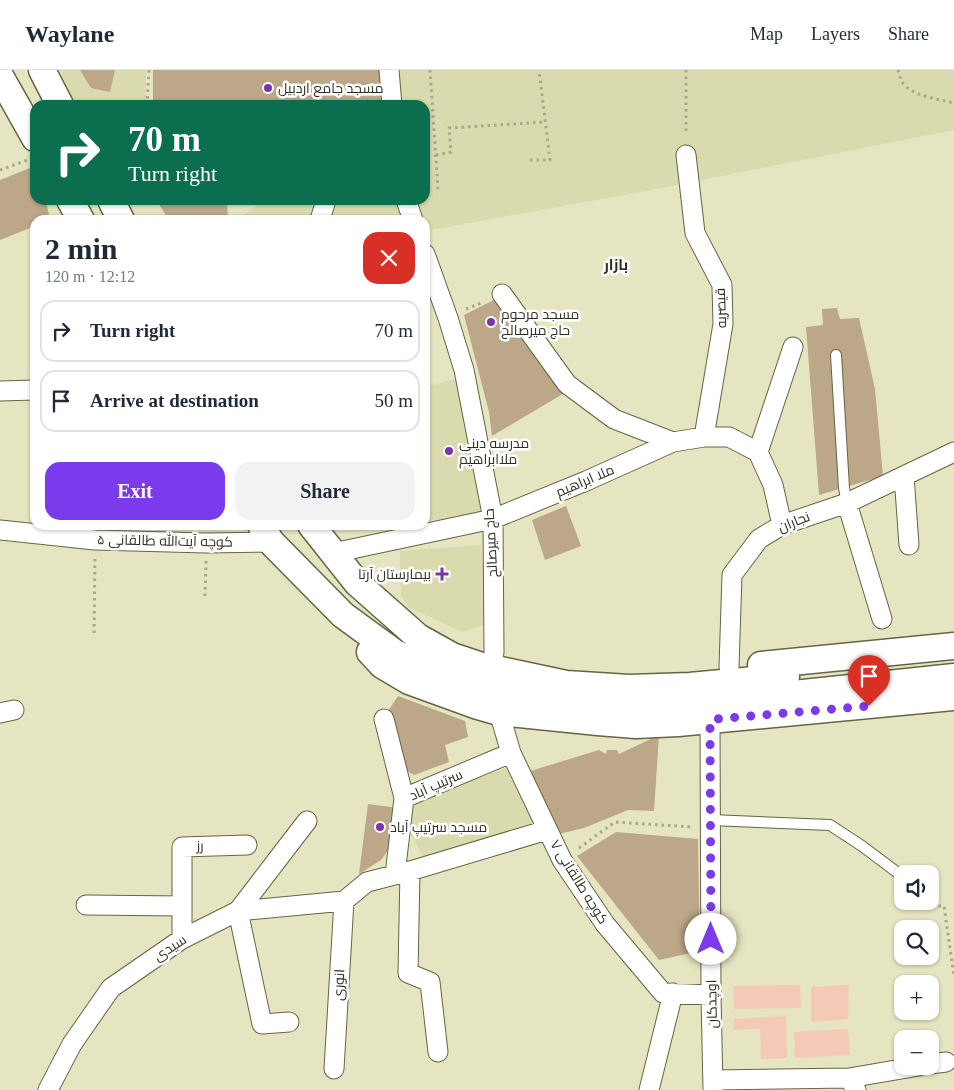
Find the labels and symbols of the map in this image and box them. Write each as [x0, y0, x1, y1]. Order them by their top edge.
place label: مسجد جامع اردبیل [278, 81, 384, 97]
marker: مسجد جامع اردبیل [262, 82, 274, 94]
district label: بازار [603, 257, 628, 274]
street label: قیصریه [713, 288, 729, 328]
place label: مسجد مرحوم حاج میرصالح [501, 307, 579, 339]
marker: مسجد مرحوم حاج میرصالح [485, 316, 497, 328]
place label: مدرسه دینی ملاابراهیم [459, 436, 529, 469]
marker: مدرسه دینی ملاابراهیم [443, 445, 455, 457]
street label: ملا ابراهیم [554, 462, 617, 502]
street label: حاج میرصالح [482, 508, 501, 578]
street label: نجاران [776, 509, 812, 535]
street label: کوچه آیت‌الله طالقانی ۵ [97, 530, 233, 552]
place label: بیمارستان آرتا [358, 567, 431, 582]
marker: بیمارستان آرتا [435, 567, 449, 581]
pin [848, 655, 890, 706]
street label: سرتیپ آباد [407, 767, 466, 805]
place label: مسجد سرتیپ آباد [390, 820, 487, 837]
marker: مسجد سرتیپ آباد [374, 821, 386, 833]
street label: کوچه طالقانی ۷ [545, 837, 611, 928]
street label: رز [195, 838, 204, 854]
position arrow [684, 912, 736, 964]
street label: سیدی [151, 932, 189, 964]
street label: انوری [331, 969, 347, 1001]
street label: اوچدکان [704, 979, 722, 1029]

